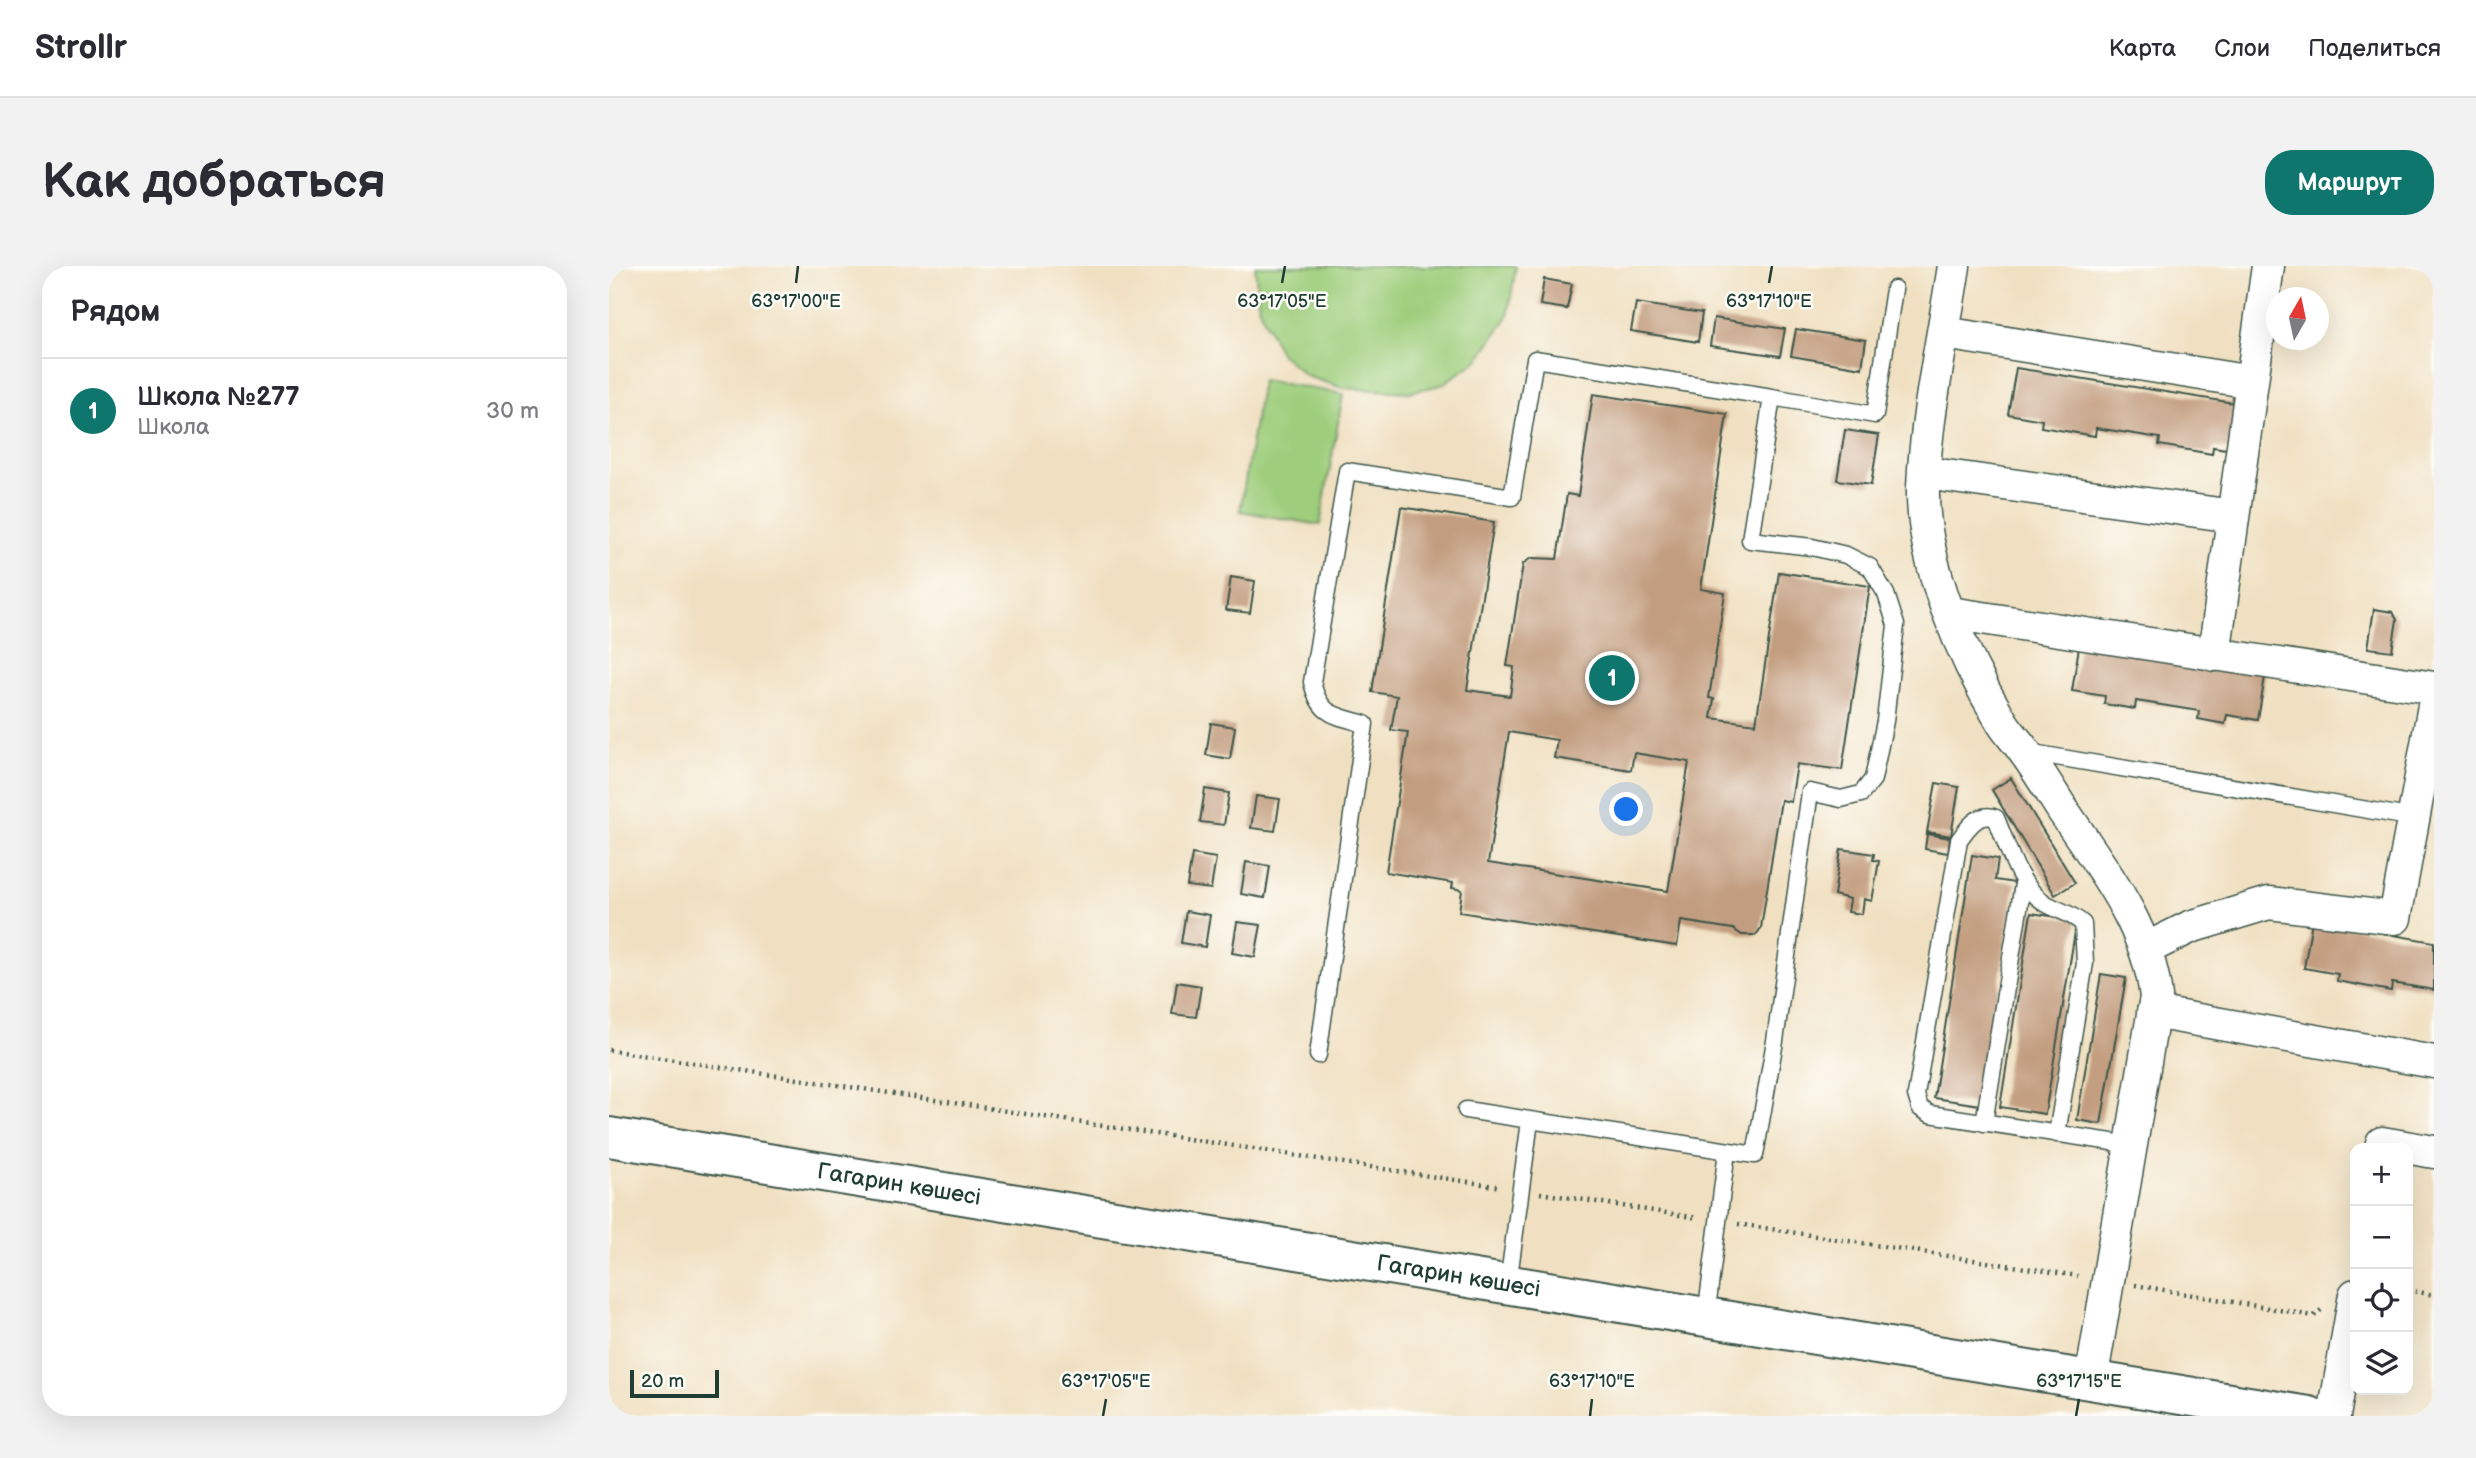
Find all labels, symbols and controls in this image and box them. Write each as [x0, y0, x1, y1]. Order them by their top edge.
text: Strollr [35, 28, 127, 68]
text: Карта [2109, 34, 2176, 63]
text: Слои [2214, 34, 2270, 63]
text: Поделиться [2308, 34, 2441, 63]
button: Маршрут [2265, 150, 2434, 215]
text: Как добраться [42, 153, 386, 212]
north arrow [2266, 287, 2329, 350]
text: 63°17'00"E [751, 291, 841, 312]
text: 63°17'05"E [1237, 291, 1327, 312]
text: 63°17'10"E [1726, 291, 1812, 312]
text: Рядом [70, 294, 160, 330]
text: Школа №277 [137, 382, 300, 413]
text: 1 [88, 397, 98, 425]
text: 30 m [486, 397, 539, 425]
text: Школа [137, 413, 210, 441]
pin: 1 [1589, 652, 1635, 704]
your location [1609, 792, 1643, 826]
map controls [2350, 1143, 2413, 1395]
button: + [2350, 1143, 2413, 1206]
street label: Гагарин көшесі [815, 1157, 983, 1212]
button: − [2350, 1206, 2413, 1269]
street label: Гагарин көшесі [1375, 1249, 1543, 1304]
button: locate [2350, 1269, 2413, 1332]
button: layers [2350, 1332, 2413, 1395]
scale bar [630, 1367, 719, 1399]
text: 20 m [641, 1370, 684, 1393]
text: 63°17'05"E [1061, 1371, 1151, 1392]
text: 63°17'10"E [1549, 1371, 1635, 1392]
text: 63°17'15"E [2036, 1371, 2122, 1392]

